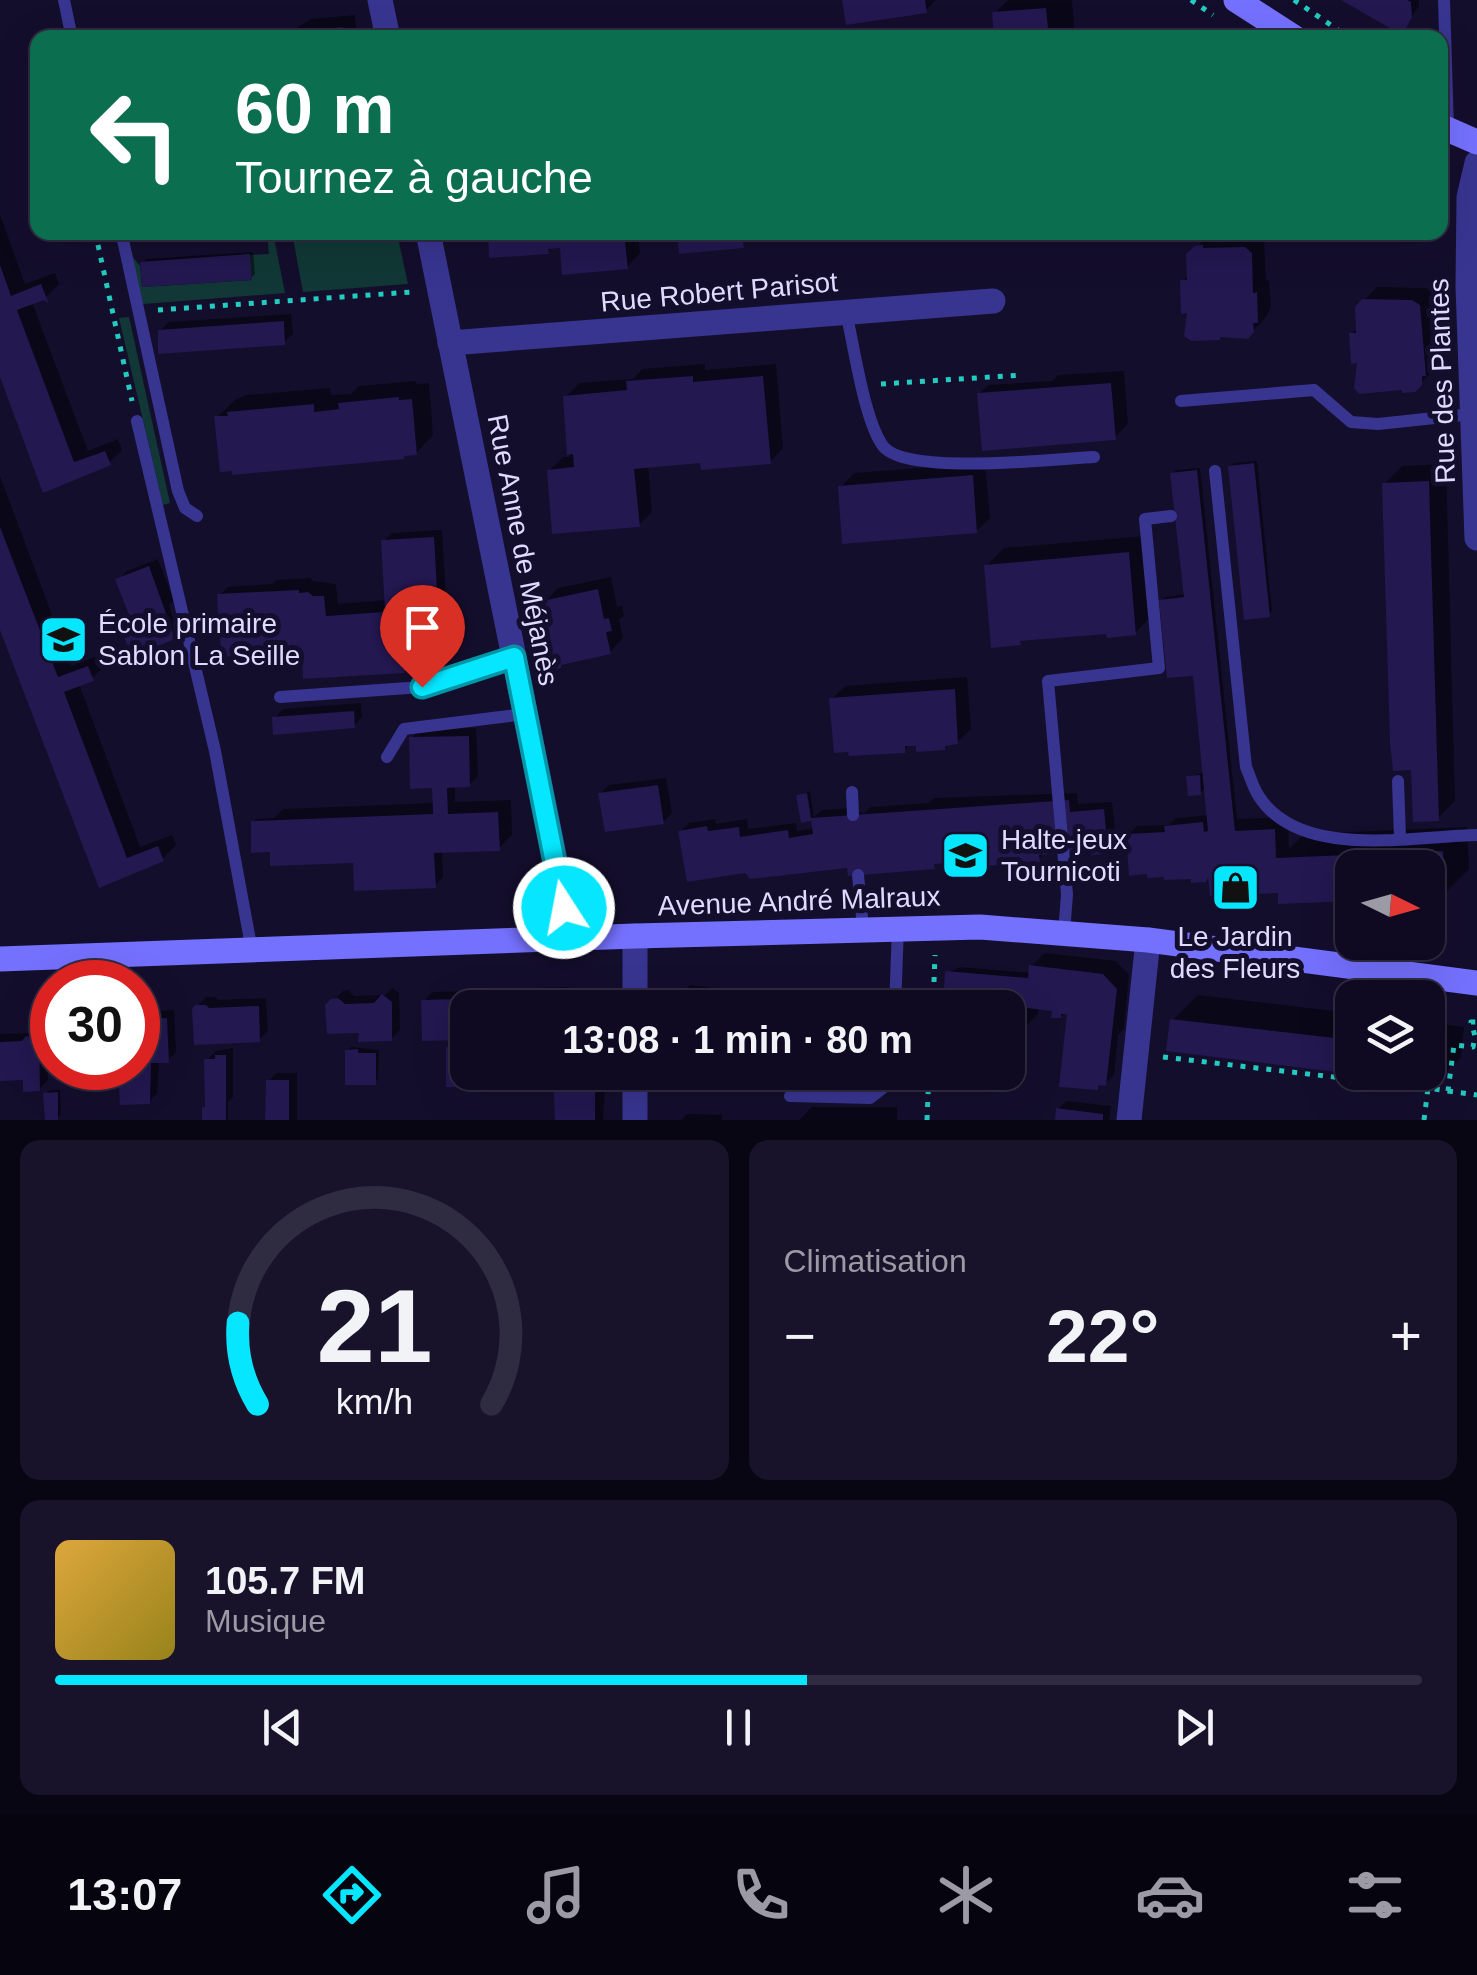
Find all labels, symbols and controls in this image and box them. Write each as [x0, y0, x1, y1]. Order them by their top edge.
icon: left [70, 70, 200, 200]
text: 60 m [235, 70, 395, 148]
text: Tournez à gauche [235, 152, 593, 203]
street label: Rue Robert Parisot [599, 266, 839, 318]
street label: Rue des Plantes [1423, 278, 1461, 484]
street label: Rue Anne de Méjanès [481, 412, 565, 688]
pin [380, 585, 465, 688]
icon: arrive [395, 600, 450, 655]
place label: École primaire Sablon La Seille [98, 608, 300, 671]
school or university icon: École primaire Sablon La Seille [37, 613, 89, 665]
place label: Halte-jeux Tournicoti [1001, 824, 1127, 887]
school or university icon: Halte-jeux Tournicoti [940, 829, 992, 881]
north arrow [1335, 850, 1445, 960]
map controls [1335, 850, 1445, 1090]
position arrow [512, 856, 616, 960]
shop icon: Le Jardin des Fleurs [1209, 862, 1261, 914]
street label: Avenue André Malraux [657, 881, 941, 921]
place label: Le Jardin des Fleurs [1170, 921, 1300, 984]
speed limit sign: 30 [30, 960, 160, 1090]
button: layers [1335, 980, 1445, 1090]
text: 13:08 · 1 min · 80 m [562, 1019, 913, 1061]
text: Climatisation [784, 1243, 967, 1279]
text: 21 [316, 1268, 432, 1384]
text: 22° [1046, 1294, 1159, 1378]
text: − [784, 1305, 816, 1367]
text: + [1390, 1305, 1422, 1367]
text: km/h [336, 1382, 413, 1422]
text: 105.7 FM [205, 1560, 366, 1602]
text: Musique [205, 1603, 326, 1639]
icon: previous [255, 1700, 310, 1755]
icon: pause [711, 1700, 766, 1755]
icon: next [1167, 1700, 1222, 1755]
icon: directions [317, 1860, 387, 1930]
icon: music [521, 1860, 591, 1930]
icon: phone [726, 1860, 796, 1930]
icon: climate [931, 1860, 1001, 1930]
icon: car [1135, 1860, 1205, 1930]
icon: filters [1340, 1860, 1410, 1930]
text: 13:07 [67, 1869, 182, 1920]

